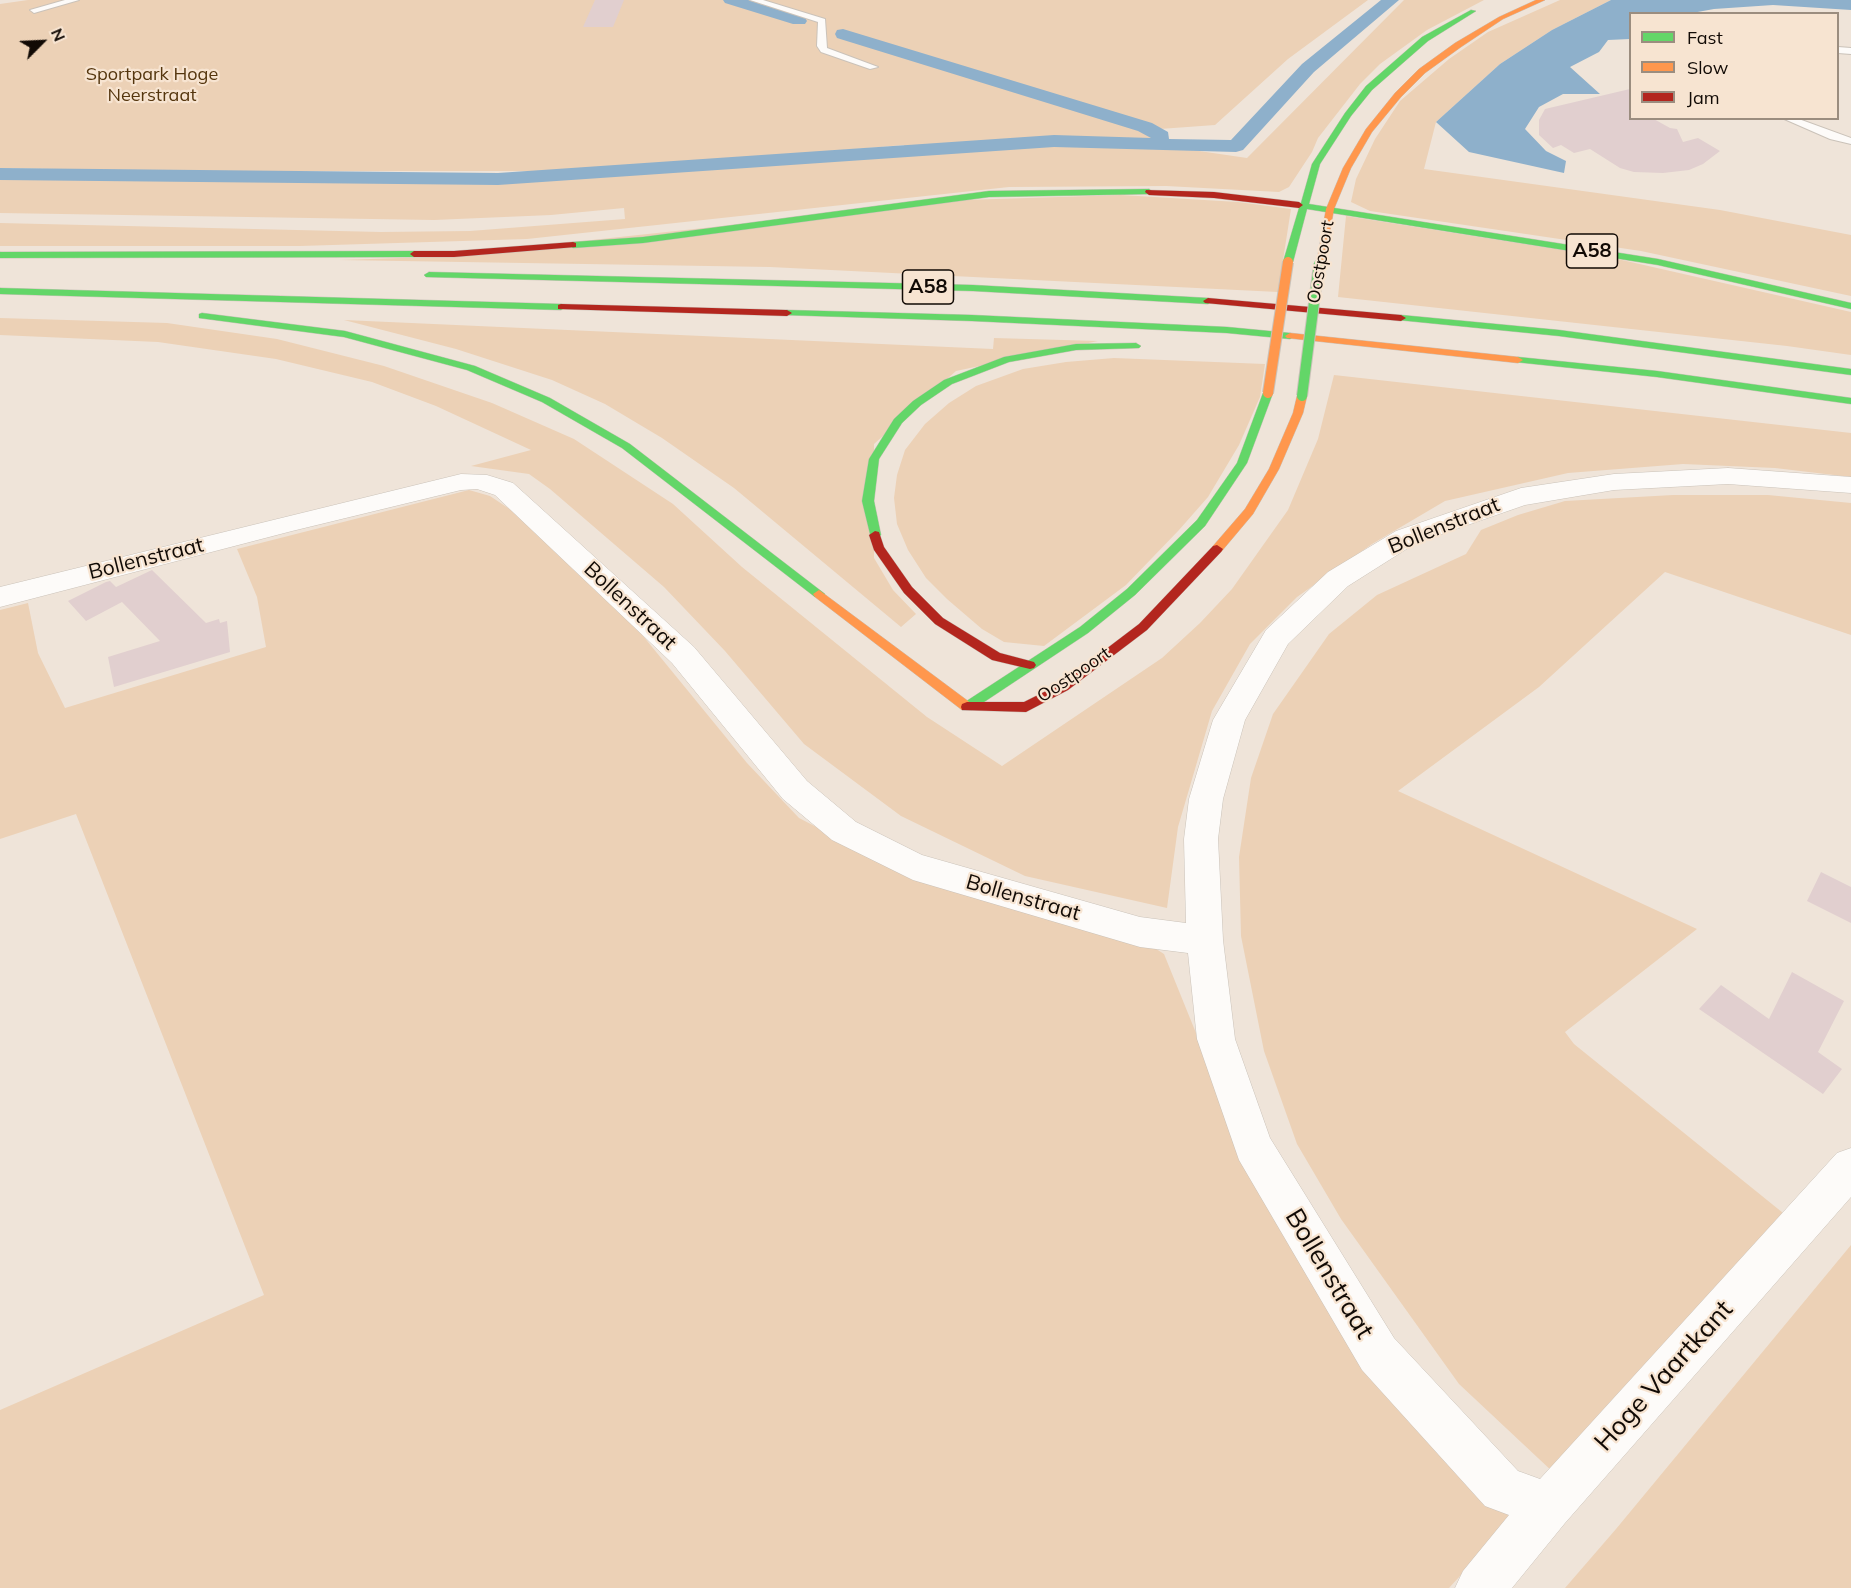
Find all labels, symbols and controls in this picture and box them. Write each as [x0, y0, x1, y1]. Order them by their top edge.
north arrow [12, 12, 72, 72]
legend [1629, 12, 1839, 120]
text: N [47, 25, 70, 44]
text: Fast [1687, 26, 1723, 49]
text: Slow [1687, 56, 1728, 79]
park label: Sportpark Hoge Neerstraat [86, 64, 218, 106]
text: Jam [1687, 86, 1720, 109]
street label: Oostpoort [1303, 219, 1339, 305]
road number: A58 [1566, 234, 1618, 268]
road number: A58 [902, 270, 954, 304]
street label: Bollenstraat [1385, 492, 1503, 560]
street label: Bollenstraat [86, 533, 206, 585]
street label: Bollenstraat [578, 557, 682, 655]
street label: Oostpoort [1033, 643, 1115, 707]
street label: Bollenstraat [963, 870, 1083, 926]
street label: Bollenstraat [1278, 1203, 1380, 1345]
street label: Hoge Vaartkant [1588, 1294, 1740, 1458]

